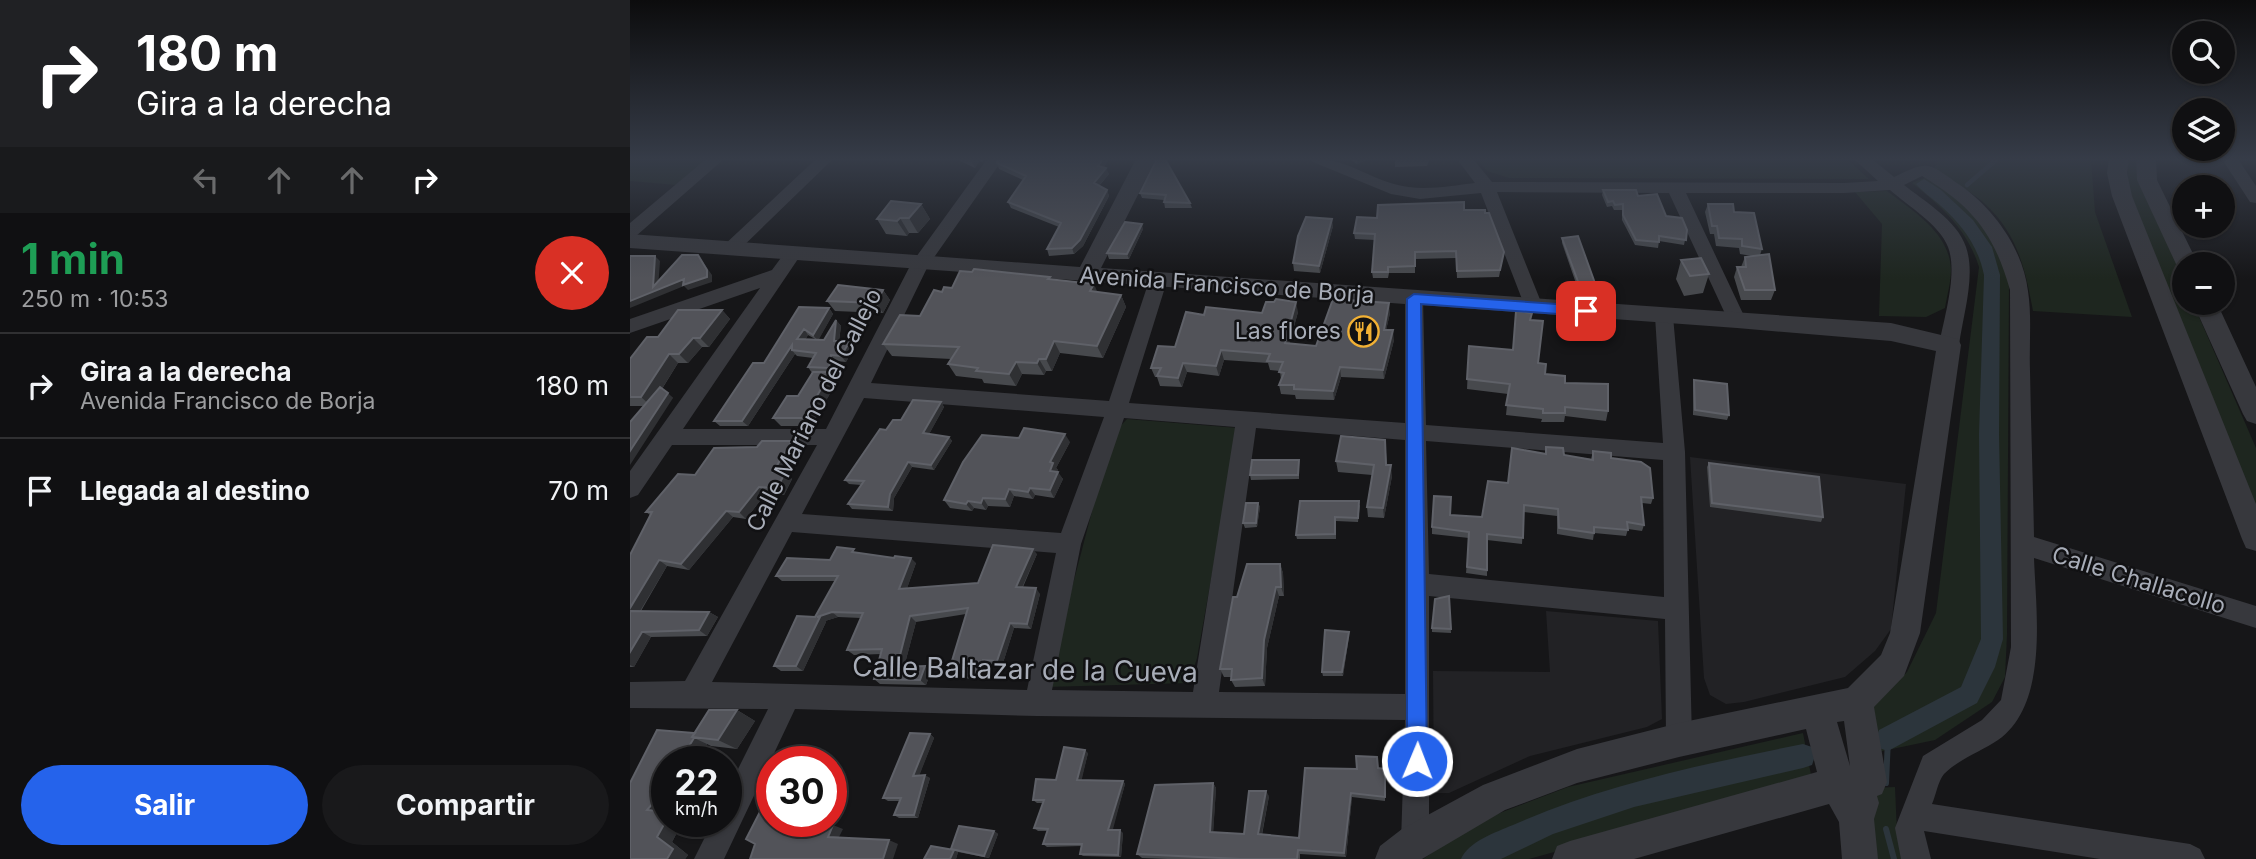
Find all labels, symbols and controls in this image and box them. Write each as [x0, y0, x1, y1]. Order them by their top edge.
map controls [2172, 21, 2235, 315]
button: search [2172, 21, 2235, 84]
text: 180 m [136, 24, 278, 83]
icon: right [21, 28, 112, 119]
text: Gira a la derecha [136, 84, 392, 123]
button: layers [2172, 98, 2235, 161]
icon: left [187, 161, 225, 199]
icon: ahead [260, 161, 298, 199]
icon: ahead [333, 161, 371, 199]
icon: right [406, 161, 444, 199]
button: + [2172, 175, 2235, 238]
text: 1 min [21, 233, 125, 284]
button: close [535, 236, 609, 310]
button: − [2172, 252, 2235, 315]
street label: Avenida Francisco de Borja [1079, 261, 1375, 309]
pin [1556, 281, 1616, 341]
street label: Calle Mariano del Callejo [740, 284, 888, 536]
text: 250 m · 10:53 [21, 285, 168, 313]
icon: arrive [1567, 292, 1605, 330]
restaurant icon: Las flores [1347, 314, 1381, 348]
place label: Las flores [1235, 317, 1341, 345]
text: Gira a la derecha [80, 356, 292, 387]
icon: right [21, 367, 59, 405]
text: 180 m [536, 370, 609, 401]
text: Avenida Francisco de Borja [80, 387, 375, 415]
icon: arrive [21, 472, 59, 510]
text: Llegada al destino [80, 475, 310, 506]
text: 70 m [548, 475, 609, 506]
street label: Calle Challacollo [2049, 540, 2229, 620]
street label: Calle Baltazar de la Cueva [852, 649, 1198, 689]
position arrow [1380, 724, 1454, 798]
speed limit sign: 30 [756, 746, 847, 837]
text: 22 [674, 761, 719, 803]
button: Salir [21, 765, 308, 845]
button: Compartir [322, 765, 609, 845]
text: km/h [675, 798, 718, 819]

